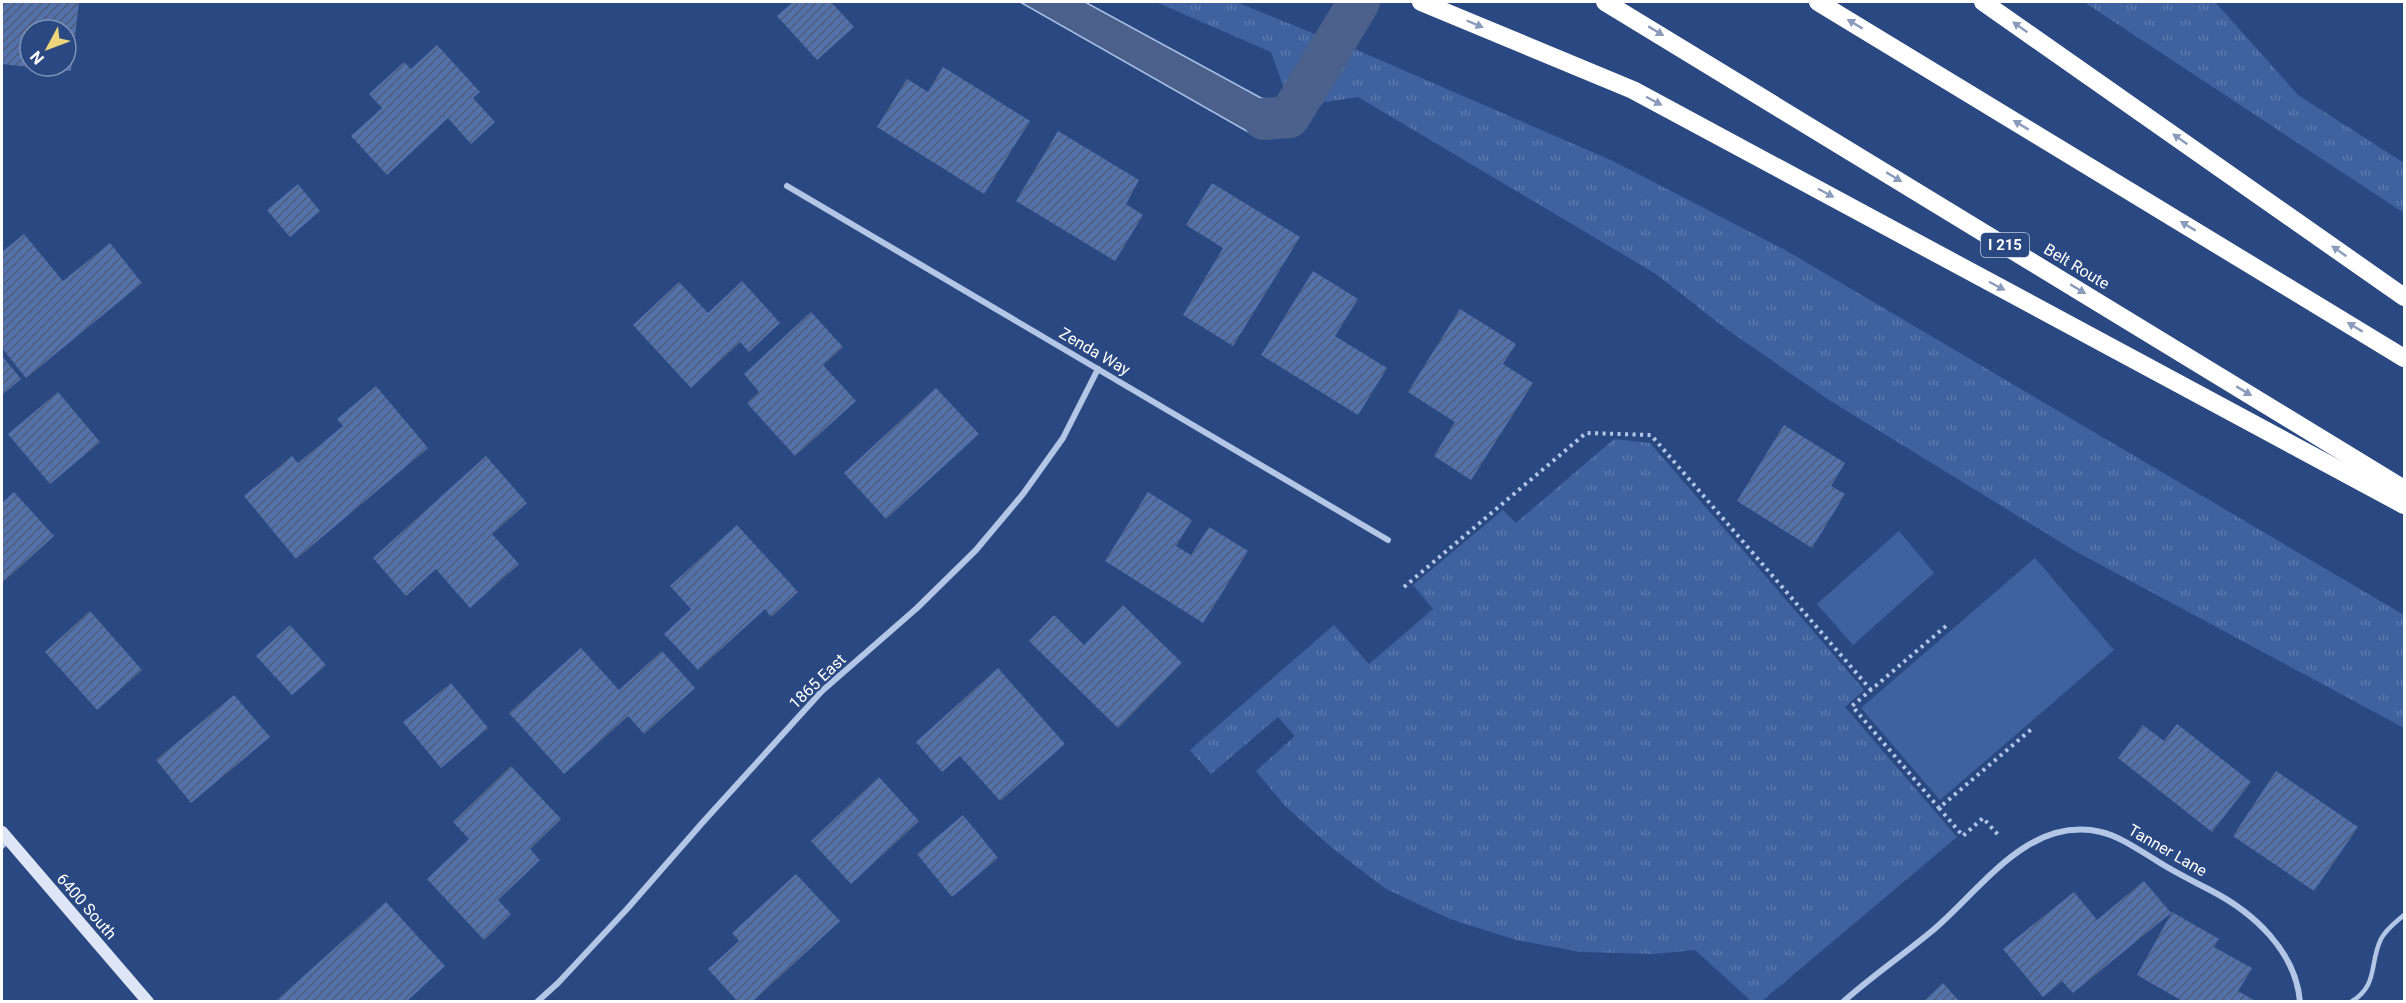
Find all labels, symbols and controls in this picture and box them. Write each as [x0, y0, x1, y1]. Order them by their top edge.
north arrow [18, 18, 78, 78]
one-way arrow [1847, 18, 1863, 29]
one-way arrow [1466, 20, 1484, 29]
one-way arrow [2013, 21, 2029, 33]
one-way arrow [1648, 26, 1664, 37]
text: N [26, 47, 48, 68]
one-way arrow [1646, 96, 1663, 106]
one-way arrow [2013, 119, 2029, 130]
one-way arrow [2172, 133, 2188, 145]
one-way arrow [1886, 171, 1902, 182]
one-way arrow [1818, 188, 1835, 198]
one-way arrow [2179, 221, 2196, 231]
road number: I 215 [1981, 233, 2029, 257]
street label: Belt Route [2041, 239, 2113, 293]
one-way arrow [2332, 245, 2348, 257]
one-way arrow [1989, 281, 2006, 291]
one-way arrow [2070, 284, 2086, 295]
one-way arrow [2346, 322, 2363, 333]
street label: Zenda Way [1056, 324, 1134, 380]
one-way arrow [2236, 386, 2253, 396]
street label: 1865 East [785, 650, 850, 713]
street label: Tanner Lane [2125, 820, 2210, 881]
street label: 6400 South [53, 869, 121, 943]

